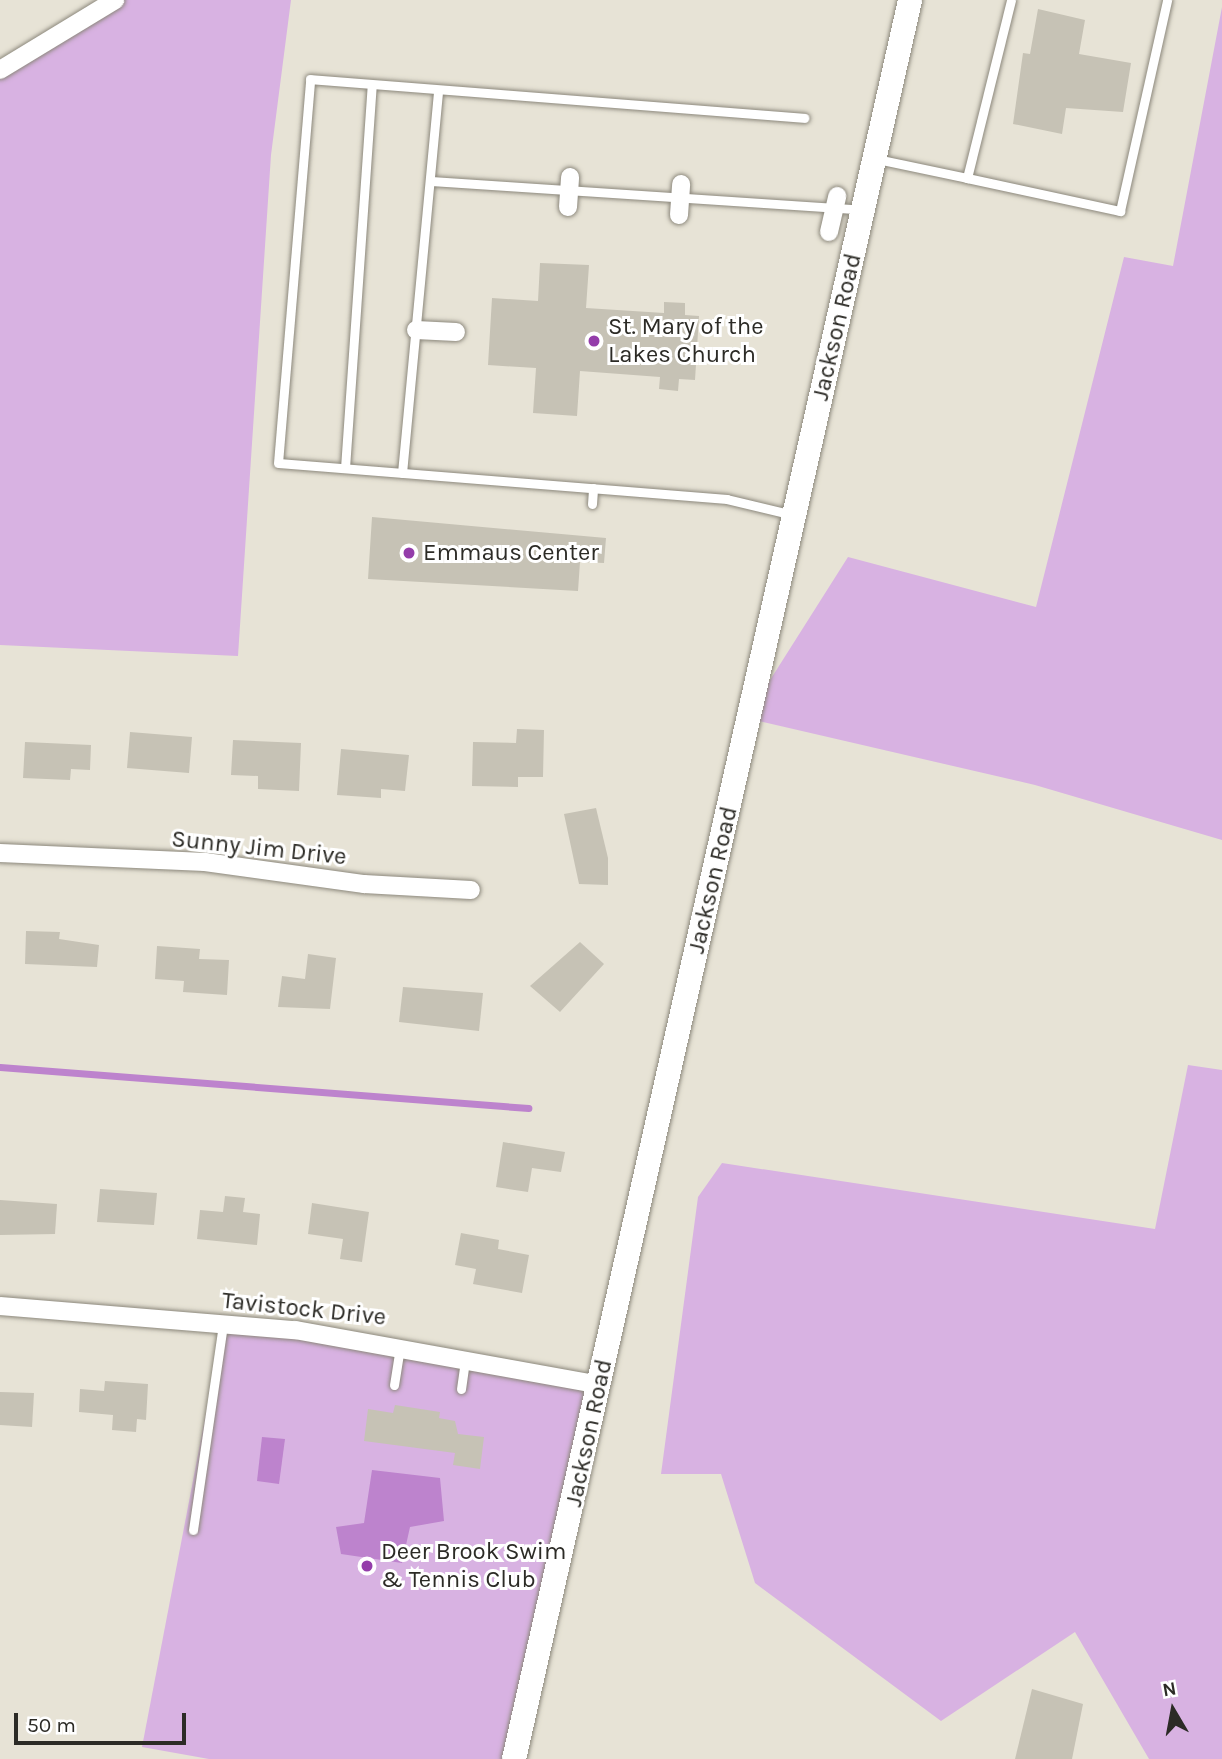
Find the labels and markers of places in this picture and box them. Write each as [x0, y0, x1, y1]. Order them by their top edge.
place label: St. Mary of the Lakes Church [608, 313, 763, 369]
marker: St. Mary of the Lakes Church [586, 333, 602, 349]
place label: Emmaus Center [423, 539, 599, 567]
marker: Emmaus Center [401, 545, 417, 561]
place label: Deer Brook Swim & Tennis Club [381, 1538, 566, 1594]
marker: Deer Brook Swim & Tennis Club [359, 1558, 375, 1574]

